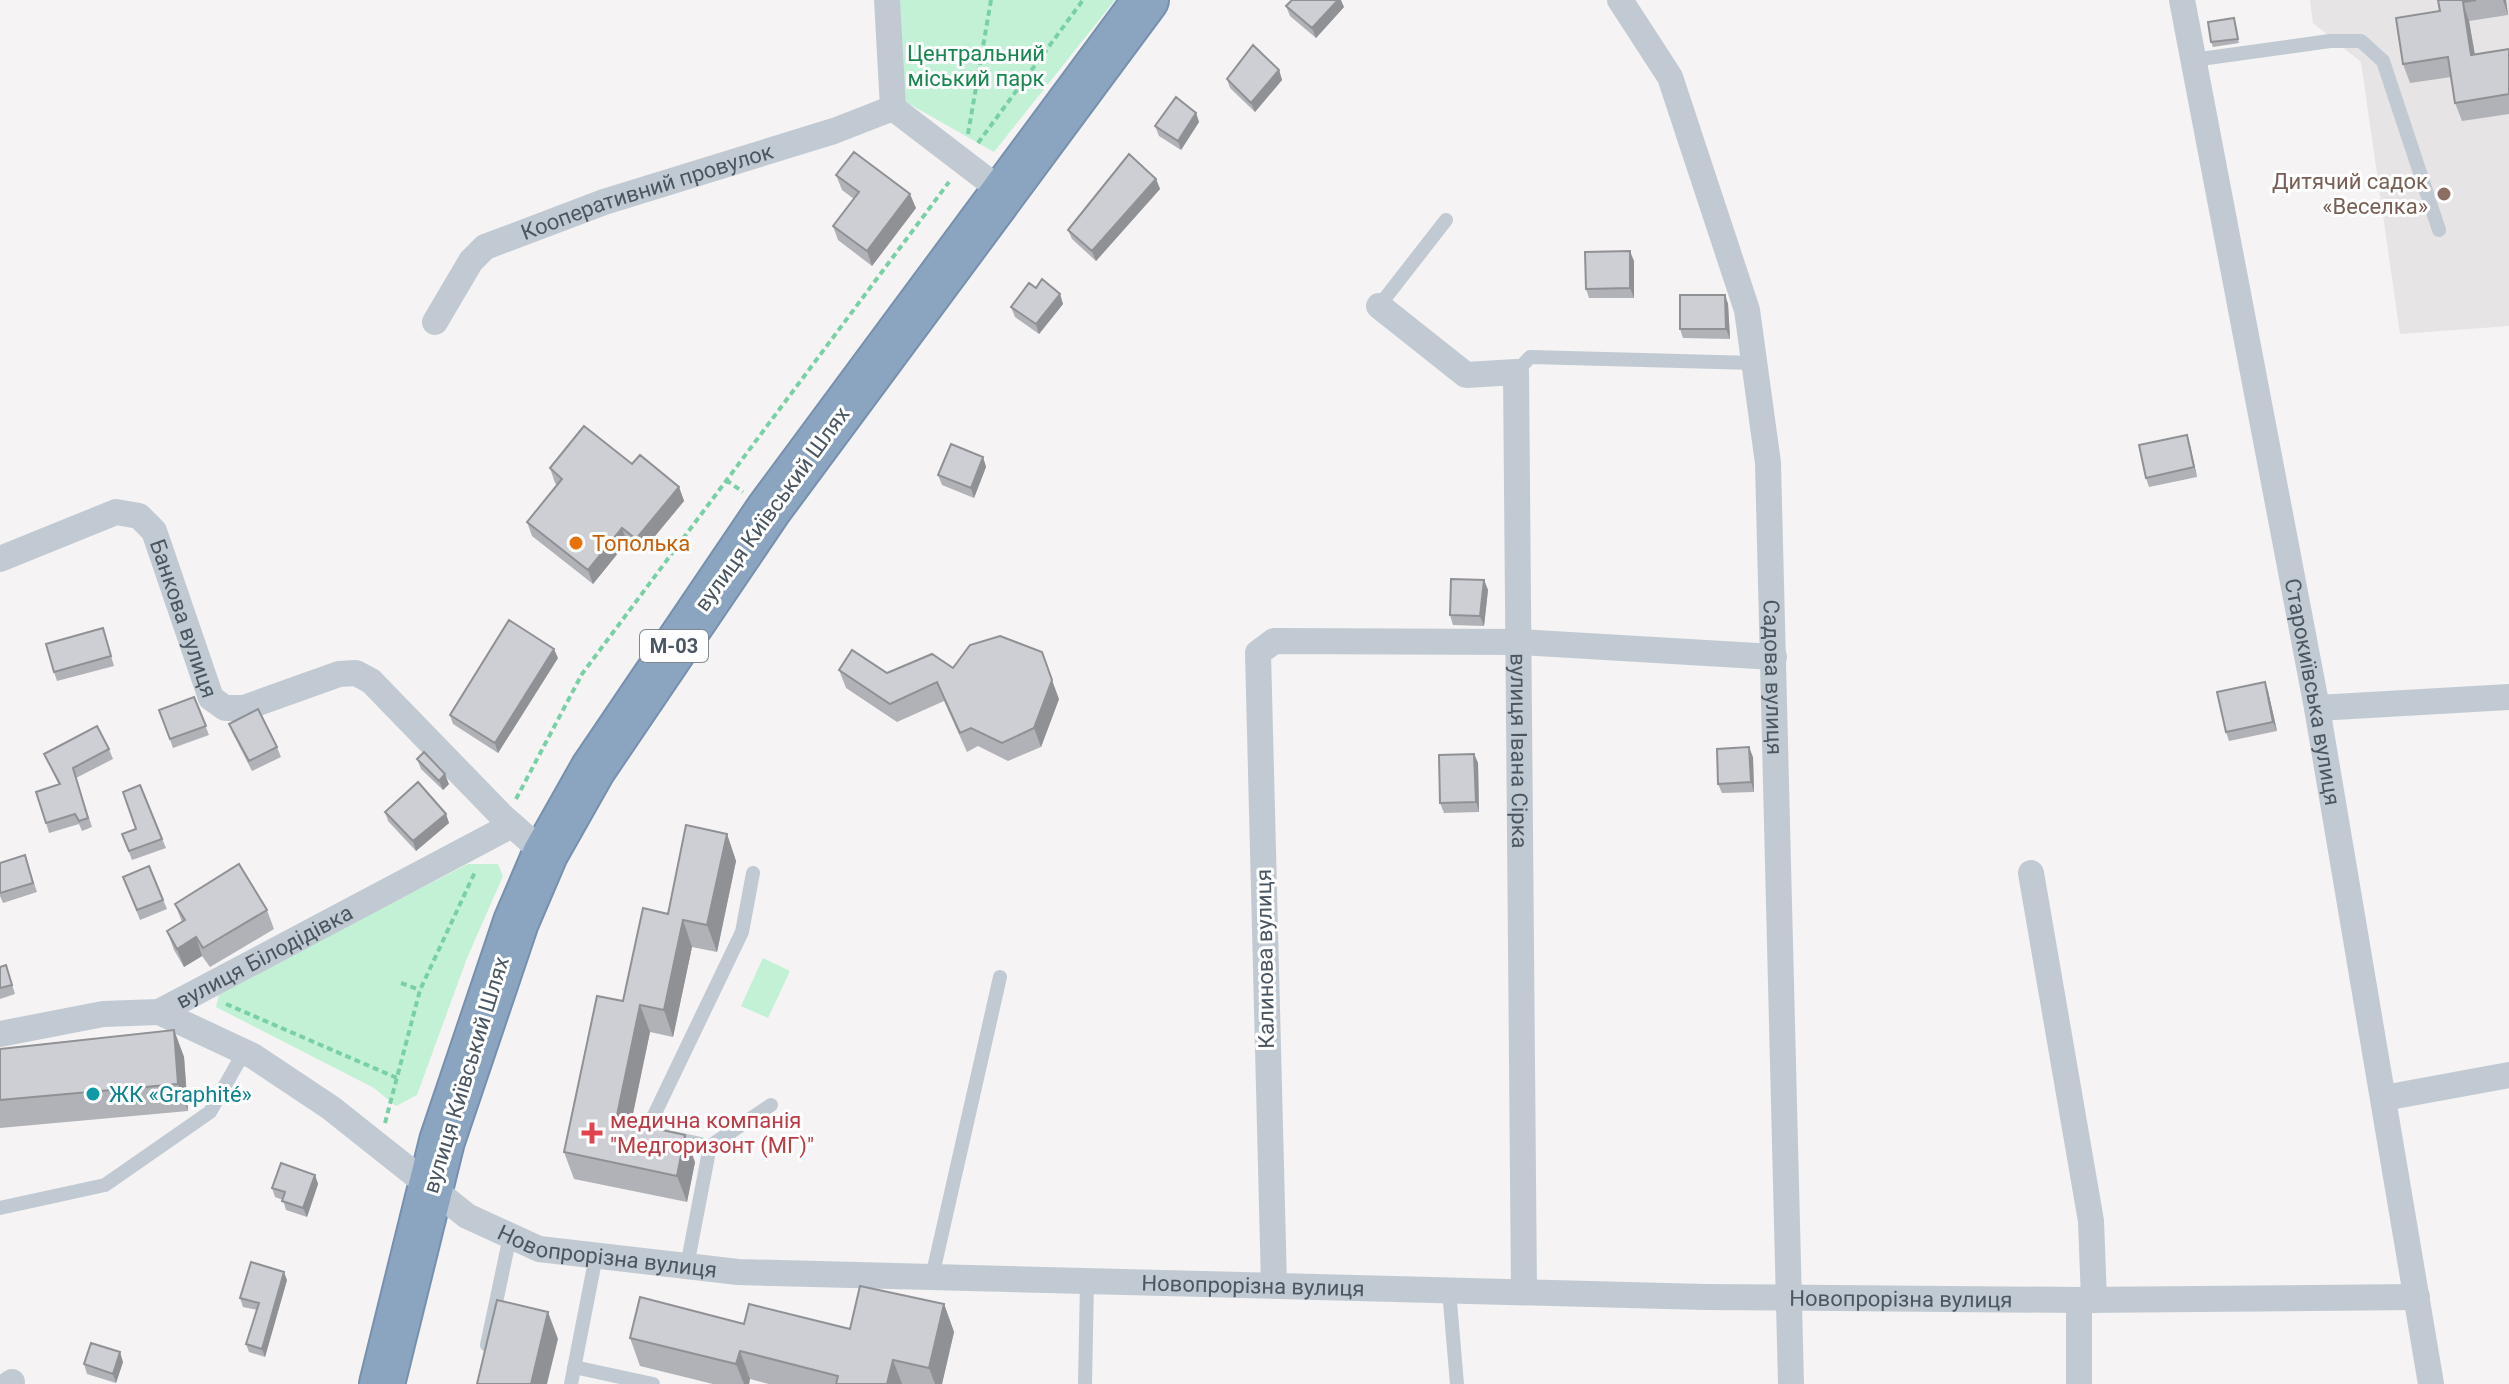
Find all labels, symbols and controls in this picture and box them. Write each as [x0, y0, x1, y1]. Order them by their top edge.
park label: Центральний міський парк [907, 41, 1045, 91]
street label: Кооперативний провулок [517, 138, 776, 245]
place label: Дитячий садок «Веселка» [2272, 169, 2428, 219]
marker: Дитячий садок «Веселка» [2435, 185, 2453, 203]
street label: вулиця Київський Шлях [690, 402, 854, 616]
place label: Тополька [592, 531, 690, 556]
marker: Тополька [567, 534, 585, 552]
street label: Банкова вулиця [145, 536, 222, 701]
street label: Старокиївська вулиця [2280, 576, 2346, 807]
street label: Садова вулиця [1759, 599, 1788, 755]
road number: М-03 [640, 630, 708, 662]
street label: вулиця Івана Сірка [1506, 653, 1533, 849]
street label: Калинова вулиця [1251, 869, 1279, 1049]
street label: вулиця Білодідівка [172, 899, 357, 1013]
street label: вулиця Київський Шлях [418, 954, 514, 1196]
place label: ЖК «Graphité» [109, 1082, 252, 1107]
marker: ЖК «Graphité» [84, 1085, 102, 1103]
place label: медична компанія "Медгоризонт (МГ)" [610, 1108, 814, 1159]
marker: медична компанія "Медгоризонт (МГ)" [581, 1122, 603, 1144]
street label: Новопрорізна вулиця [494, 1219, 718, 1282]
street label: Новопрорізна вулиця [1141, 1270, 1365, 1301]
street label: Новопрорізна вулиця [1789, 1285, 2013, 1312]

